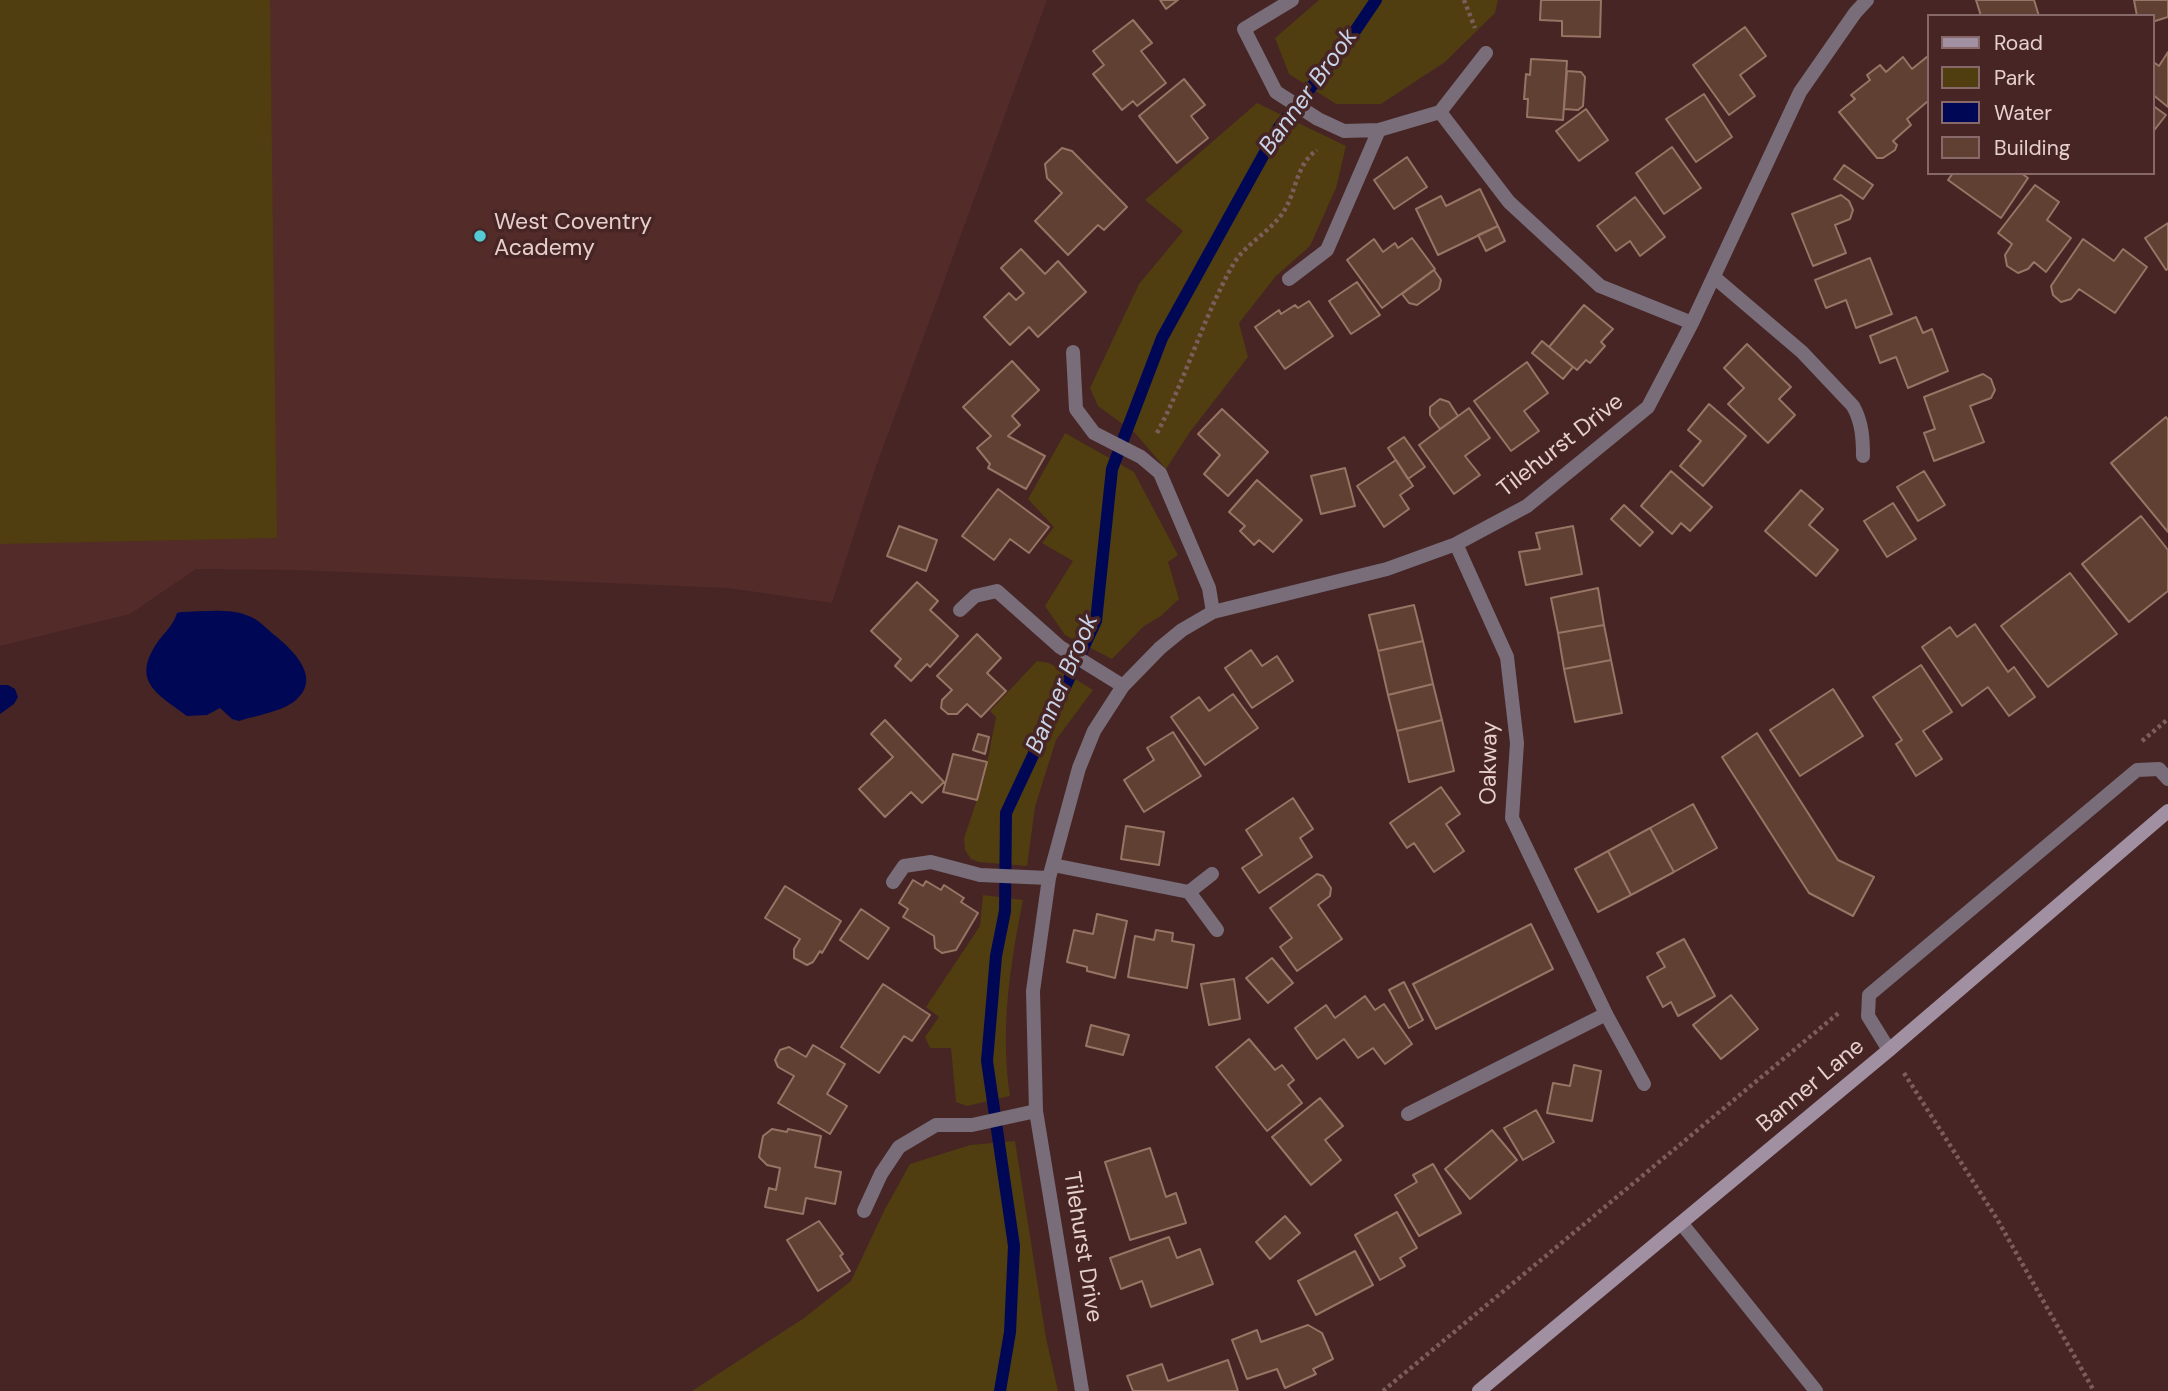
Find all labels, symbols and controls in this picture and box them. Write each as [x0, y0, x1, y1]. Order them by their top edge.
legend [1926, 14, 2154, 175]
water label: Banner Brook [1254, 23, 1364, 161]
text: Road [1994, 29, 2043, 57]
text: Park [1994, 64, 2035, 92]
text: Water [1994, 99, 2052, 127]
text: Building [1994, 134, 2070, 162]
place label: West Coventry Academy [494, 209, 652, 263]
marker: West Coventry Academy [472, 228, 488, 244]
street label: Tilehurst Drive [1493, 388, 1629, 504]
water label: Banner Brook [1021, 610, 1105, 758]
street label: Oakway [1475, 721, 1505, 805]
street label: Banner Lane [1752, 1033, 1870, 1139]
street label: Tilehurst Drive [1056, 1170, 1108, 1324]

